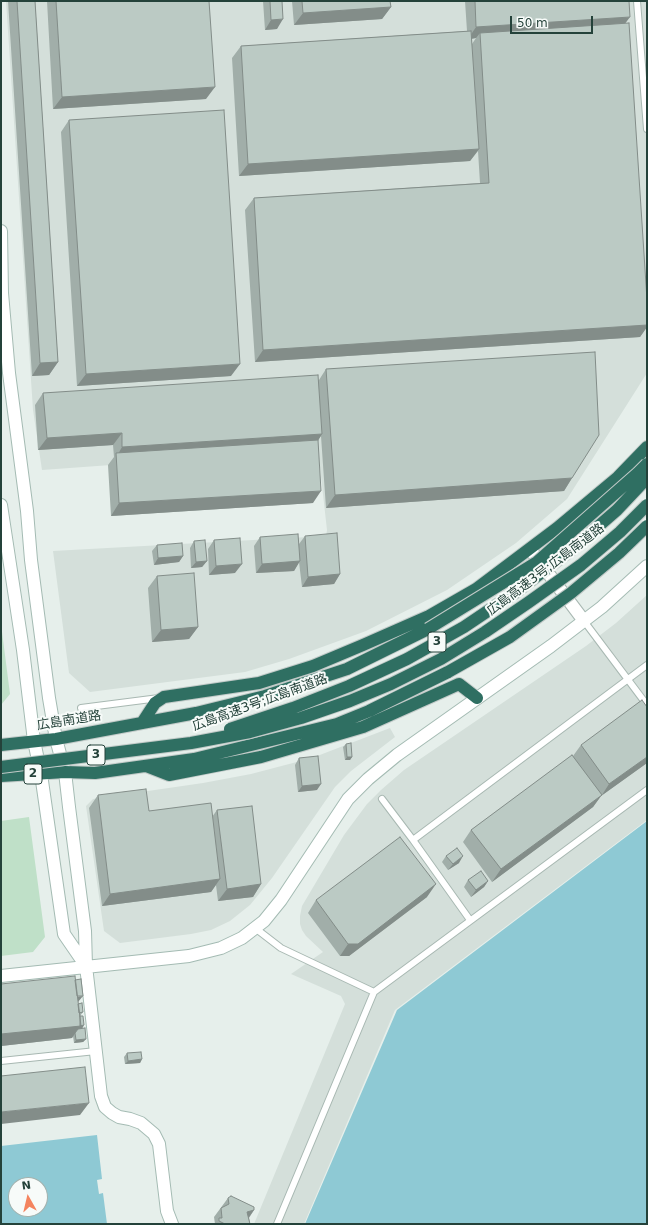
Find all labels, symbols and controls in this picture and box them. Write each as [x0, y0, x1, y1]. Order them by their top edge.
scale bar [512, 8, 595, 34]
text: 50 m [517, 16, 548, 30]
street label: 広島高速3号;広島南道路 [484, 521, 608, 619]
road number: 3 [428, 632, 446, 652]
street label: 広島高速3号;広島南道路 [190, 671, 330, 735]
street label: 広島南道路 [36, 708, 102, 734]
road number: 3 [87, 745, 105, 765]
road number: 2 [24, 764, 42, 784]
north arrow [8, 1177, 48, 1217]
text: N [21, 1179, 32, 1193]

